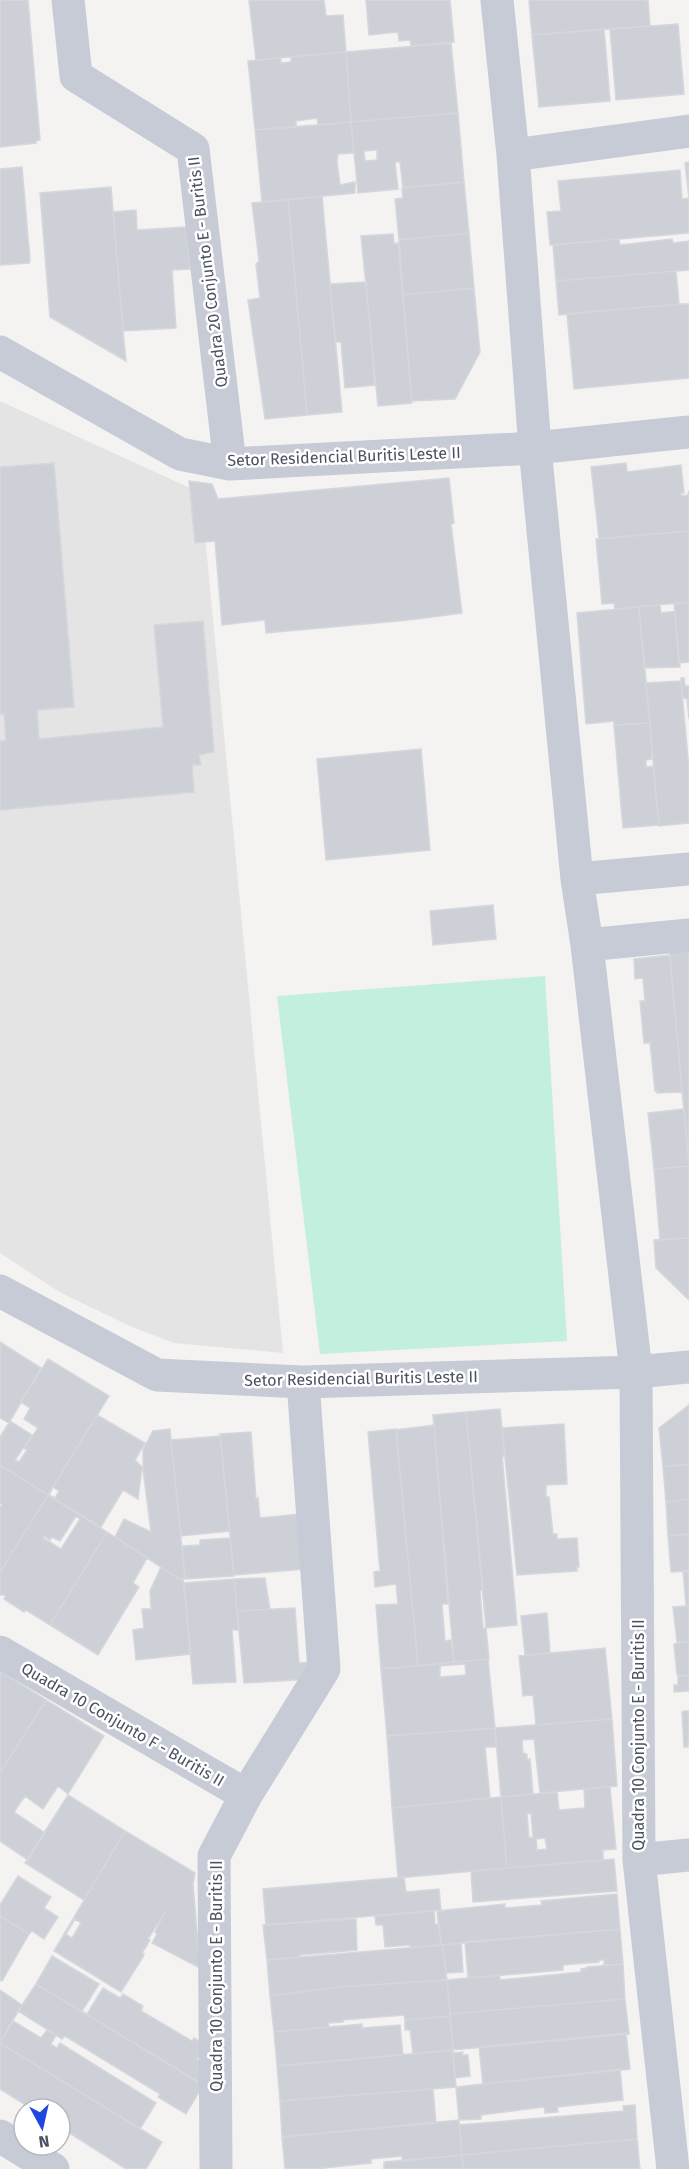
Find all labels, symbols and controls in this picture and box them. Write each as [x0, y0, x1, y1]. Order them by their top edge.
street label: Quadra 20 Conjunto E - Buritis II [184, 155, 231, 389]
street label: Setor Residencial Buritis Leste II [227, 443, 461, 470]
street label: Setor Residencial Buritis Leste II [244, 1367, 478, 1390]
street label: Quadra 10 Conjunto E - Buritis II [629, 1619, 648, 1851]
street label: Quadra 10 Conjunto F - Buritis II [18, 1658, 227, 1790]
street label: Quadra 10 Conjunto E - Buritis II [207, 1860, 226, 2092]
north arrow [12, 2097, 72, 2157]
text: N [37, 2131, 51, 2152]

